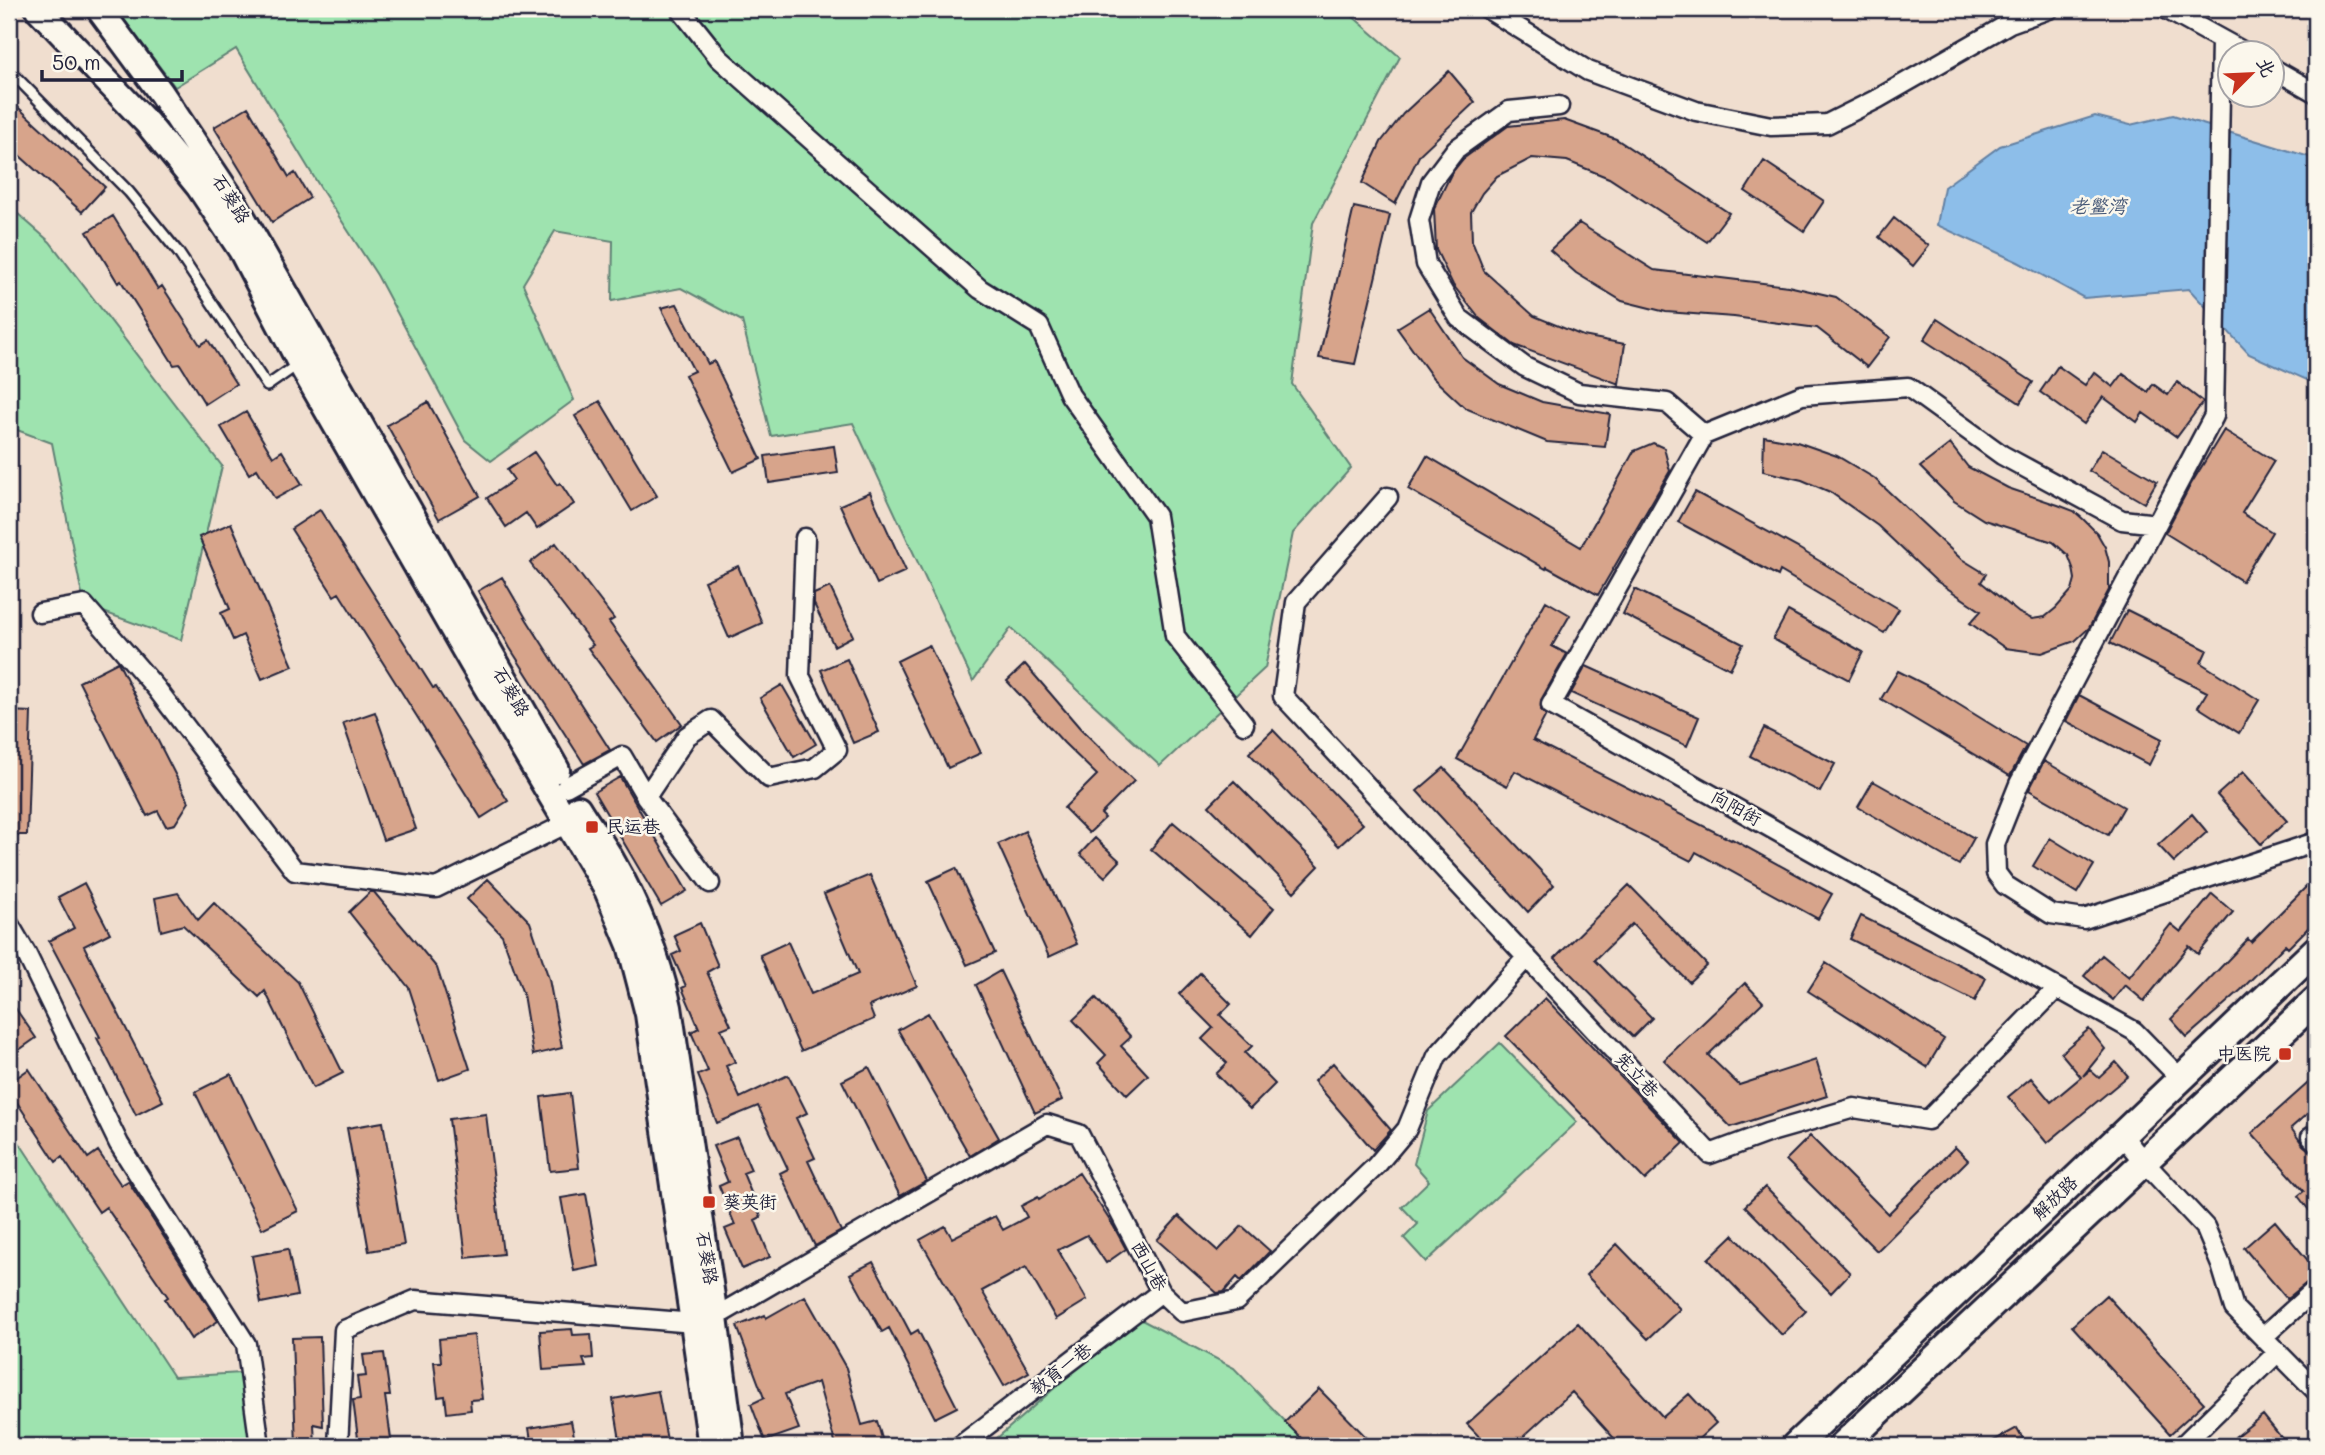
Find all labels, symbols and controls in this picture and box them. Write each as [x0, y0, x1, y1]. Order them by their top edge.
scale bar [42, 38, 182, 82]
north arrow [2216, 38, 2286, 108]
text: 50 m [52, 48, 101, 75]
text: 北 [2252, 53, 2282, 81]
street label: 石葵路 [207, 169, 256, 228]
water label: 老鳖湾 [2069, 193, 2129, 218]
street label: 石葵路 [488, 662, 536, 721]
street label: 向阳街 [1707, 784, 1766, 831]
place label: 民运巷 [606, 814, 660, 838]
marker: 民运巷 [584, 819, 600, 835]
place label: 中医院 [2217, 1041, 2271, 1065]
street label: 宪立巷 [1611, 1046, 1665, 1102]
marker: 中医院 [2277, 1046, 2293, 1062]
street label: 解放路 [2027, 1170, 2082, 1225]
place label: 葵英街 [723, 1189, 777, 1213]
marker: 葵英街 [701, 1194, 717, 1210]
street label: 石葵路 [692, 1229, 724, 1286]
street label: 西山巷 [1126, 1236, 1173, 1295]
street label: 教育一巷 [1025, 1337, 1096, 1400]

